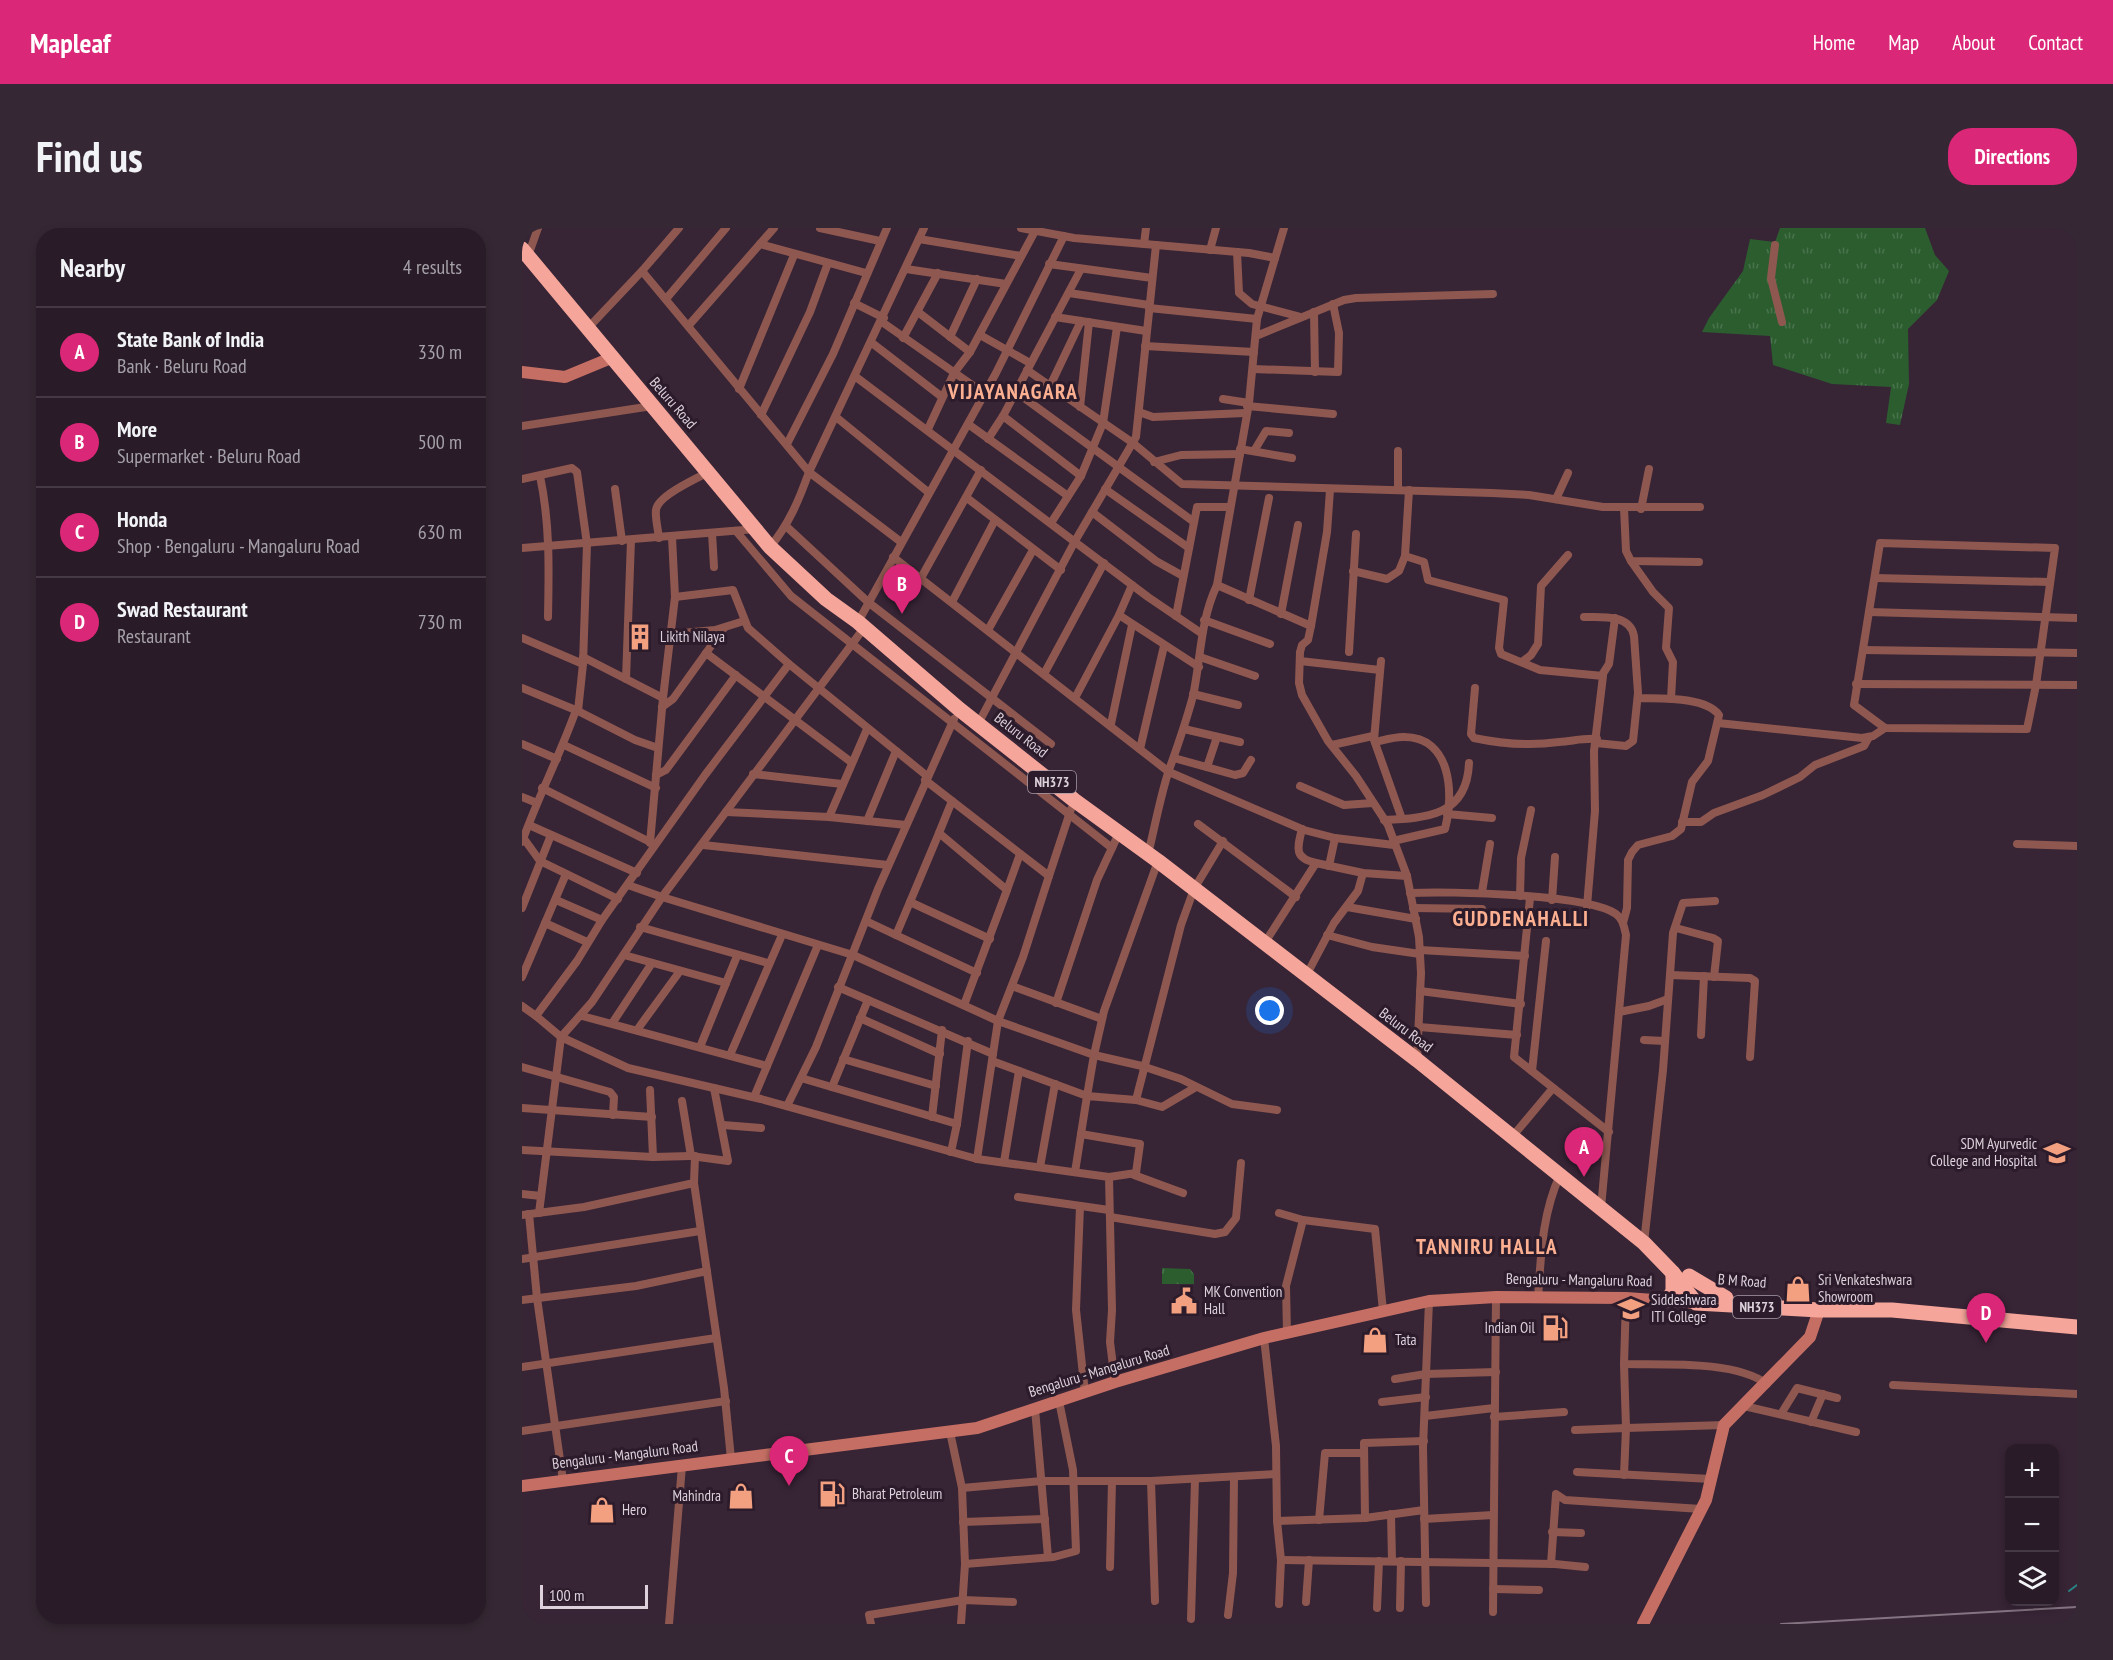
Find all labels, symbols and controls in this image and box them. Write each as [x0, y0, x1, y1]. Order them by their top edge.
text: Mapleaf [30, 24, 111, 61]
text: Home [1813, 29, 1855, 56]
text: Map [1888, 29, 1919, 56]
text: About [1952, 29, 1995, 56]
text: Contact [2028, 29, 2083, 56]
button: Directions [1948, 128, 2077, 185]
text: Find us [36, 129, 143, 184]
text: Nearby [60, 251, 125, 284]
text: 4 results [403, 254, 462, 280]
text: State Bank of India [117, 325, 264, 353]
text: A [74, 339, 85, 365]
text: 330 m [418, 339, 462, 365]
text: Bank · Beluru Road [117, 353, 247, 379]
street label: Beluru Road [646, 373, 701, 433]
district label: VIJAYANAGARA [947, 378, 1078, 405]
text: More [117, 415, 157, 443]
text: B [75, 429, 84, 455]
text: 500 m [418, 429, 462, 455]
text: Supermarket · Beluru Road [117, 443, 301, 469]
text: Honda [117, 505, 167, 533]
text: C [75, 519, 84, 545]
text: 630 m [418, 519, 462, 545]
text: Shop · Bengaluru - Mangaluru Road [117, 533, 360, 559]
pin: B [882, 564, 922, 614]
text: Swad Restaurant [117, 595, 248, 623]
text: D [74, 609, 85, 635]
text: 730 m [418, 609, 462, 635]
building icon: Likith Nilaya [625, 622, 655, 652]
text: Restaurant [117, 623, 191, 649]
place label: Likith Nilaya [660, 627, 725, 646]
street label: Beluru Road [991, 708, 1052, 761]
road number: NH373 [1028, 771, 1076, 793]
district label: GUDDENAHALLI [1452, 905, 1590, 932]
your location [1255, 996, 1284, 1025]
street label: Beluru Road [1376, 1003, 1437, 1056]
pin: A [1564, 1128, 1604, 1177]
place label: SDM Ayurvedic College and Hospital [1930, 1134, 2038, 1170]
school or university icon: SDM Ayurvedic College and Hospital [2042, 1138, 2072, 1168]
district label: TANNIRU HALLA [1416, 1233, 1558, 1260]
street label: Bengaluru - Mangaluru Road [1506, 1269, 1652, 1290]
street label: B M Road [1717, 1269, 1767, 1292]
place label: Sri Venkateshwara Showroom [1818, 1270, 1912, 1306]
shop icon: Sri Venkateshwara Showroom [1783, 1274, 1813, 1304]
place label: MK Convention Hall [1204, 1282, 1282, 1318]
public building icon: MK Convention Hall [1169, 1286, 1199, 1316]
place label: Siddeshwara ITI College [1651, 1290, 1717, 1326]
school or university icon: Siddeshwara ITI College [1616, 1294, 1646, 1324]
pin: D [1966, 1294, 2006, 1343]
road number: NH373 [1733, 1296, 1781, 1318]
fuel station icon: Indian Oil [1540, 1313, 1570, 1343]
place label: Indian Oil [1484, 1318, 1535, 1337]
shop icon: Tata [1360, 1325, 1390, 1355]
place label: Tata [1395, 1330, 1417, 1349]
street label: Bengaluru - Mangaluru Road [1026, 1340, 1172, 1401]
street label: Bengaluru - Mangaluru Road [551, 1436, 699, 1473]
pin: C [770, 1436, 808, 1486]
map controls [2005, 1444, 2059, 1606]
button: + [2005, 1444, 2059, 1498]
fuel station icon: Bharat Petroleum [817, 1479, 847, 1509]
shop icon: Mahindra [726, 1481, 756, 1511]
place label: Bharat Petroleum [852, 1484, 942, 1503]
place label: Mahindra [672, 1486, 721, 1505]
shop icon: Hero [587, 1495, 617, 1525]
button: − [2005, 1498, 2059, 1552]
place label: Hero [622, 1500, 647, 1519]
button: layers [2005, 1552, 2059, 1606]
scale bar [540, 1582, 648, 1610]
text: 100 m [549, 1585, 584, 1605]

